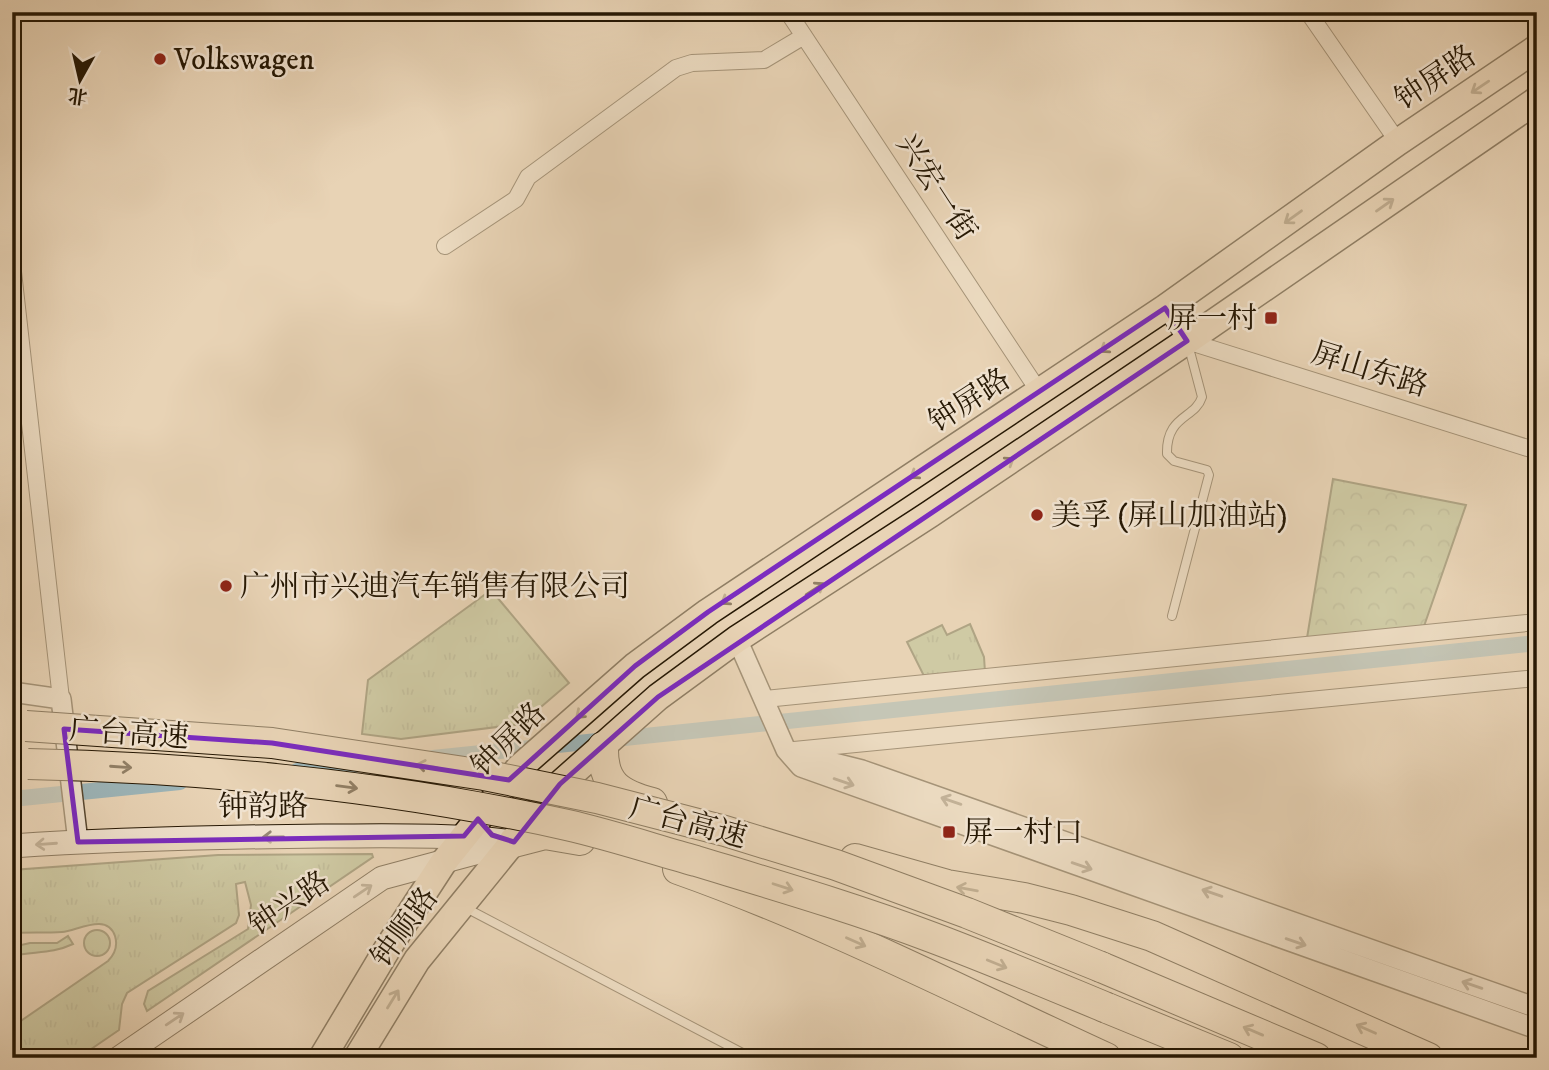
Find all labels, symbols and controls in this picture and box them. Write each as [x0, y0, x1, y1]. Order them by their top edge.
street label: 钟屏路 [1388, 38, 1483, 119]
place label: Volkswagen [173, 42, 315, 79]
north arrow [46, 46, 116, 116]
marker: Volkswagen [152, 51, 168, 67]
one-way arrow [1471, 79, 1490, 94]
text: 北 [67, 83, 89, 108]
street label: 兴宏一街 [888, 127, 984, 248]
one-way arrow [1374, 198, 1394, 212]
one-way arrow [1284, 209, 1303, 224]
place label: 屏一村 [1167, 301, 1257, 338]
marker: 屏一村 [1263, 310, 1279, 326]
street label: 屏山东路 [1307, 335, 1432, 406]
one-way arrow [1100, 339, 1119, 353]
street label: 钟屏路 [922, 361, 1018, 441]
one-way arrow [995, 456, 1014, 471]
one-way arrow [910, 466, 930, 480]
place label: 美孚 (屏山加油站) [1051, 498, 1287, 535]
marker: 美孚 (屏山加油站) [1029, 507, 1045, 523]
place label: 广州市兴迪汽车销售有限公司 [240, 569, 630, 606]
marker: 广州市兴迪汽车销售有限公司 [218, 578, 234, 594]
one-way arrow [805, 582, 824, 596]
one-way arrow [720, 591, 740, 605]
street label: 钟屏路 [464, 695, 554, 785]
one-way arrow [575, 703, 593, 719]
street label: 广台高速 [68, 712, 190, 757]
one-way arrow [416, 759, 439, 772]
one-way arrow [109, 761, 132, 774]
one-way arrow [833, 776, 855, 789]
one-way arrow [336, 780, 358, 793]
street label: 钟韵路 [218, 788, 308, 827]
street label: 广台高速 [625, 790, 750, 857]
one-way arrow [940, 794, 962, 807]
place label: 屏一村口 [963, 815, 1083, 852]
marker: 屏一村口 [941, 824, 957, 840]
one-way arrow [262, 830, 285, 843]
one-way arrow [35, 838, 58, 851]
one-way arrow [1070, 861, 1092, 873]
street label: 钟兴路 [242, 864, 337, 945]
street label: 钟顺路 [364, 881, 447, 975]
one-way arrow [956, 881, 979, 895]
one-way arrow [772, 882, 794, 895]
one-way arrow [353, 884, 372, 898]
one-way arrow [1201, 886, 1223, 898]
one-way arrow [845, 936, 867, 949]
one-way arrow [1285, 937, 1307, 949]
one-way arrow [986, 958, 1008, 971]
one-way arrow [1462, 978, 1484, 991]
one-way arrow [386, 990, 400, 1010]
one-way arrow [165, 1012, 184, 1026]
one-way arrow [1356, 1022, 1377, 1035]
one-way arrow [1243, 1024, 1264, 1037]

